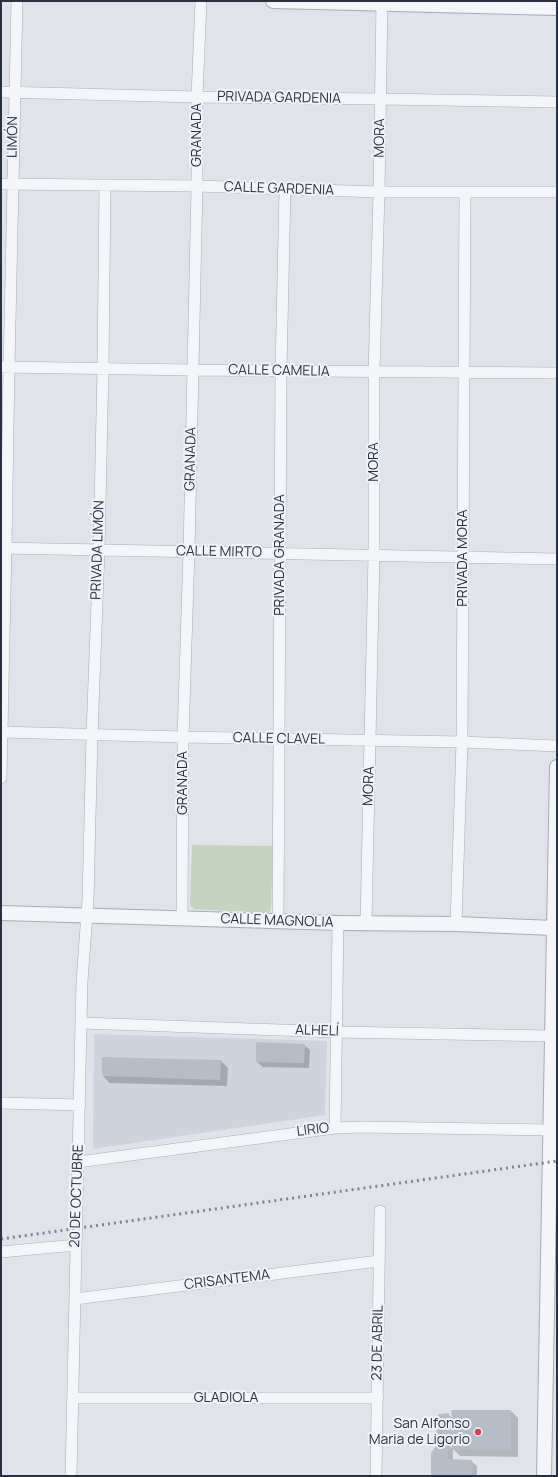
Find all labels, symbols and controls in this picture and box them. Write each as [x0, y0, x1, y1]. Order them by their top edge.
street label: PRIVADA GARDENIA [217, 89, 341, 107]
street label: GRANADA [189, 103, 205, 167]
street label: LIMÓN [4, 116, 22, 158]
street label: MORA [371, 118, 389, 158]
street label: CALLE GARDENIA [224, 179, 334, 199]
street label: CALLE CAMELIA [228, 362, 330, 380]
street label: GRANADA [182, 427, 200, 491]
street label: MORA [366, 442, 382, 482]
street label: PRIVADA GRANADA [272, 494, 288, 616]
street label: PRIVADA LIMÓN [88, 500, 108, 600]
street label: PRIVADA MORA [455, 509, 471, 607]
street label: CALLE MIRTO [176, 543, 262, 561]
street label: CALLE CLAVEL [233, 730, 325, 748]
street label: GRANADA [175, 751, 191, 815]
street label: MORA [360, 766, 378, 806]
street label: CALLE MAGNOLIA [220, 911, 334, 931]
street label: ALHELÍ [295, 1022, 339, 1040]
street label: LIRIO [296, 1120, 330, 1140]
street label: 20 DE OCTUBRE [67, 1144, 87, 1248]
street label: CRISANTEMA [183, 1266, 271, 1294]
street label: 23 DE ABRIL [369, 1305, 387, 1381]
street label: GLADIOLA [194, 1390, 258, 1406]
place label: San Alfonso Maria de Ligorio [369, 1416, 470, 1448]
marker: San Alfonso Maria de Ligorio [473, 1427, 483, 1437]

